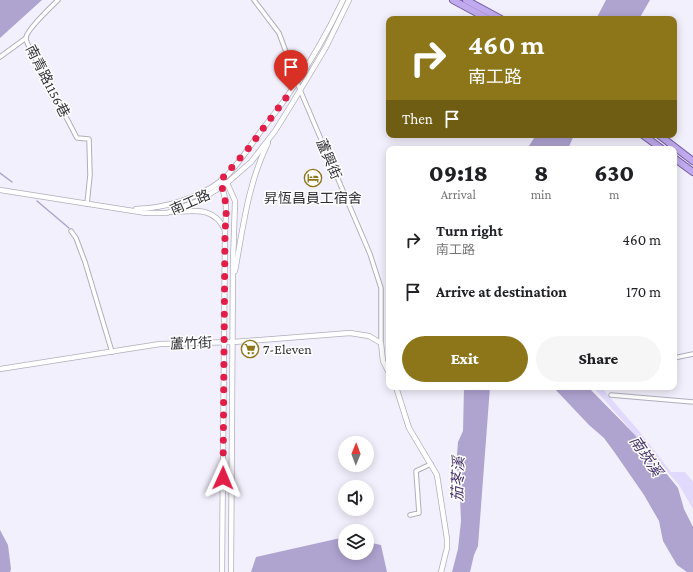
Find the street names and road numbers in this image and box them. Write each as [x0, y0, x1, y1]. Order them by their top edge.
street label: 南青路1156巷 [23, 42, 73, 120]
street label: 蘆興街 [313, 137, 345, 181]
street label: 南工路 [168, 186, 212, 218]
street label: 蘆竹街 [170, 334, 212, 352]

